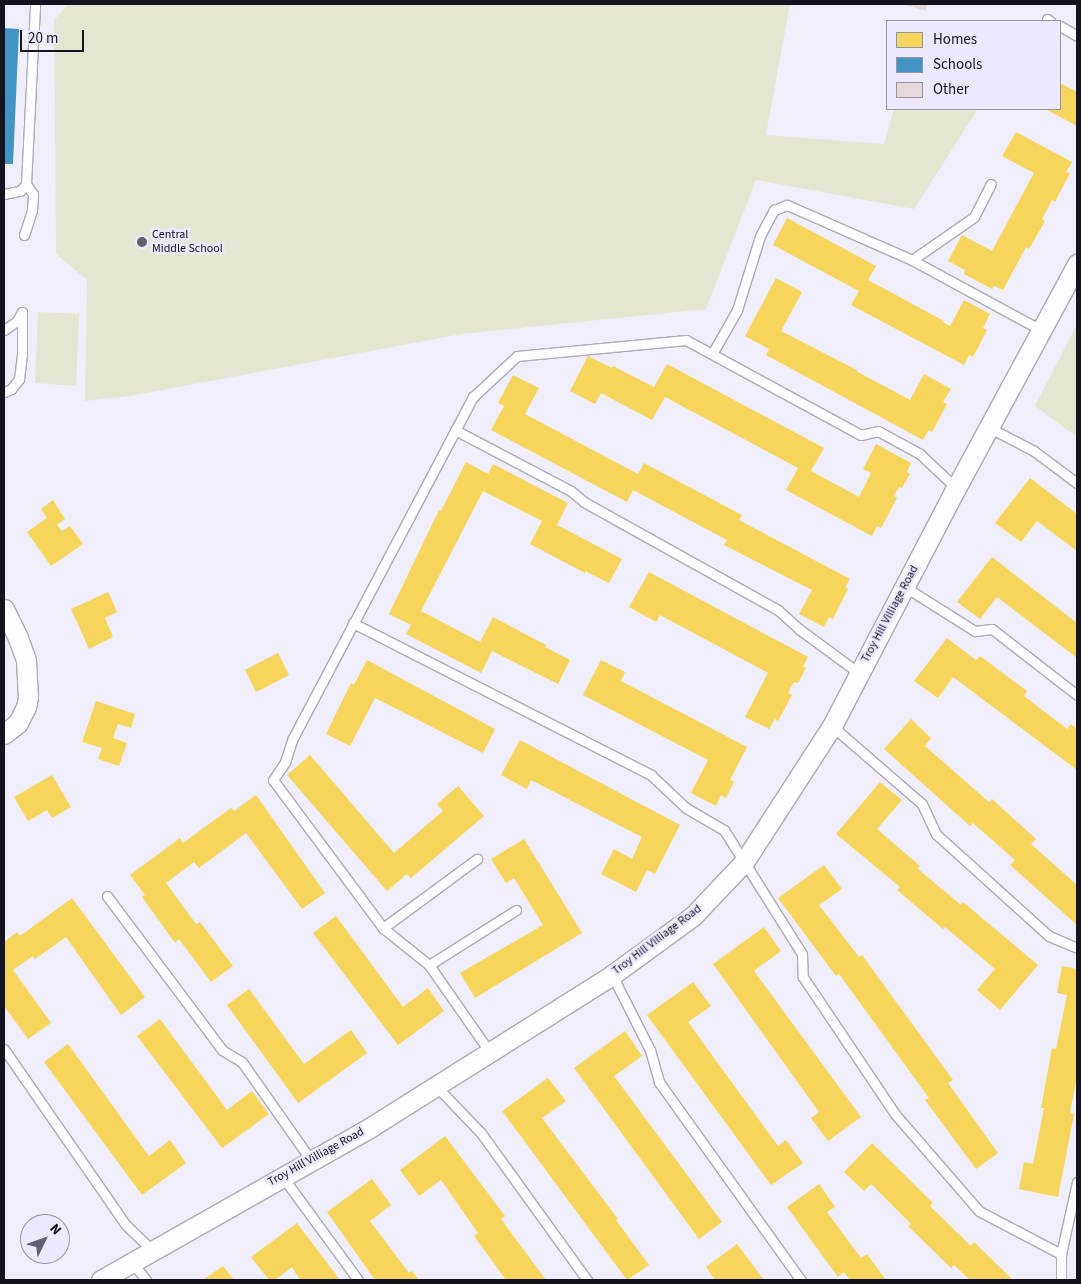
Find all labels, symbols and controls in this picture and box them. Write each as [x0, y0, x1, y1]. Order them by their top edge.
scale bar [22, 20, 86, 52]
legend [886, 20, 1061, 110]
text: 20 m [28, 28, 58, 49]
text: Homes [933, 29, 977, 50]
text: Schools [933, 54, 982, 75]
text: Other [933, 79, 969, 100]
place label: Central Middle School [152, 228, 223, 256]
marker: Central Middle School [136, 236, 148, 248]
street label: Troy Hill Villiage Road [858, 563, 922, 665]
street label: Troy Hill Villiage Road [610, 902, 704, 978]
street label: Troy Hill Villiage Road [265, 1125, 367, 1189]
north arrow [20, 1214, 70, 1264]
text: N [45, 1219, 66, 1240]

